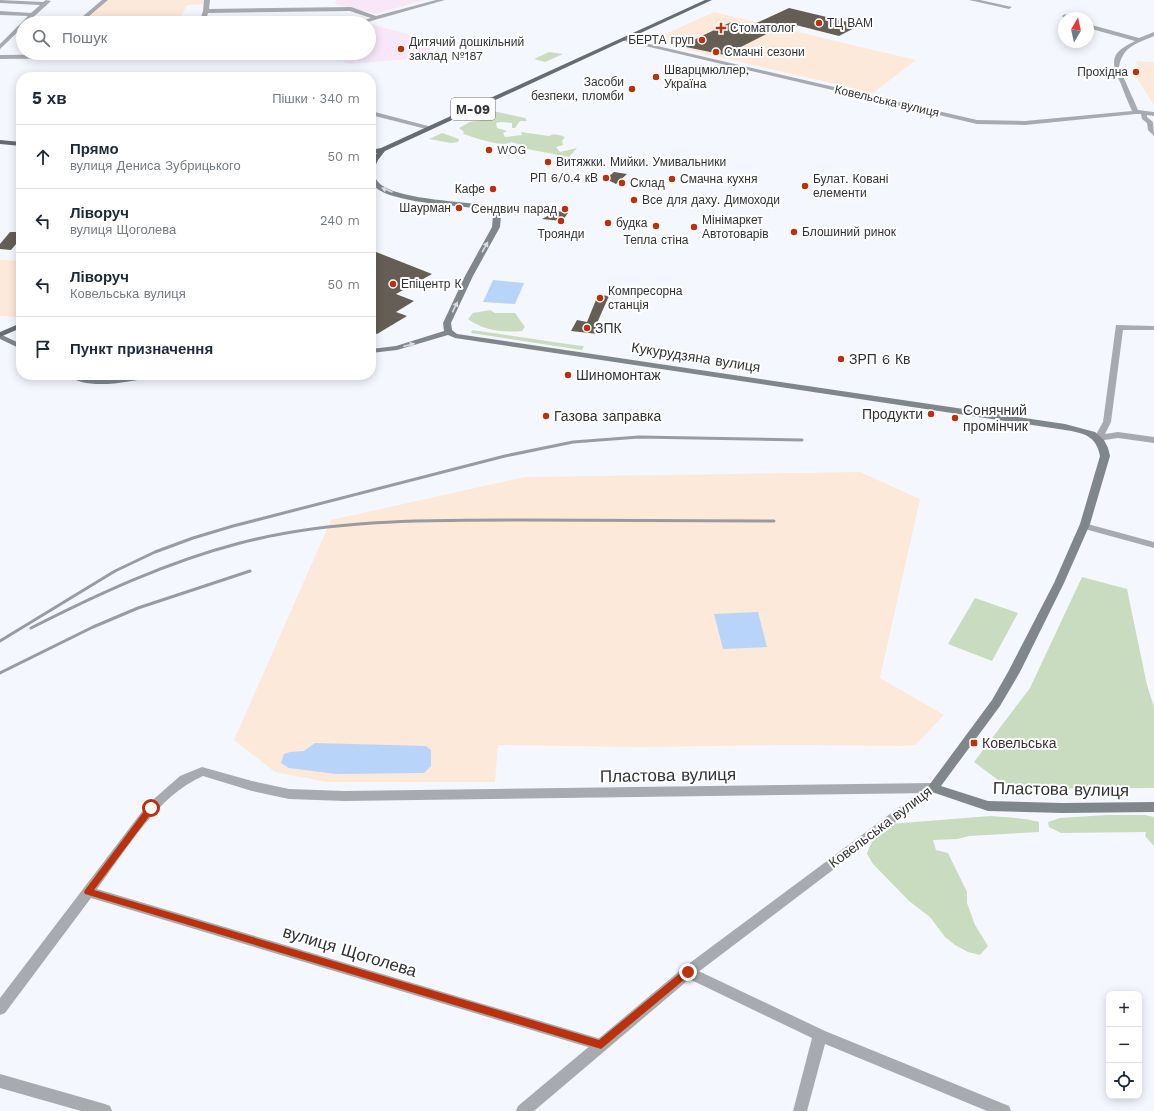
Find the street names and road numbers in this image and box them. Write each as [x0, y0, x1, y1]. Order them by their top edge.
street label: Ковельська вулиця [833, 82, 941, 120]
road number: М-09 [451, 98, 495, 120]
street label: Кукурудзяна вулиця [630, 339, 762, 375]
street label: Пластова вулиця [600, 764, 736, 786]
street label: Пластова вулиця [993, 778, 1129, 800]
street label: Ковельська вулиця [825, 783, 935, 871]
street label: вулиця Щоголева [281, 921, 420, 981]

